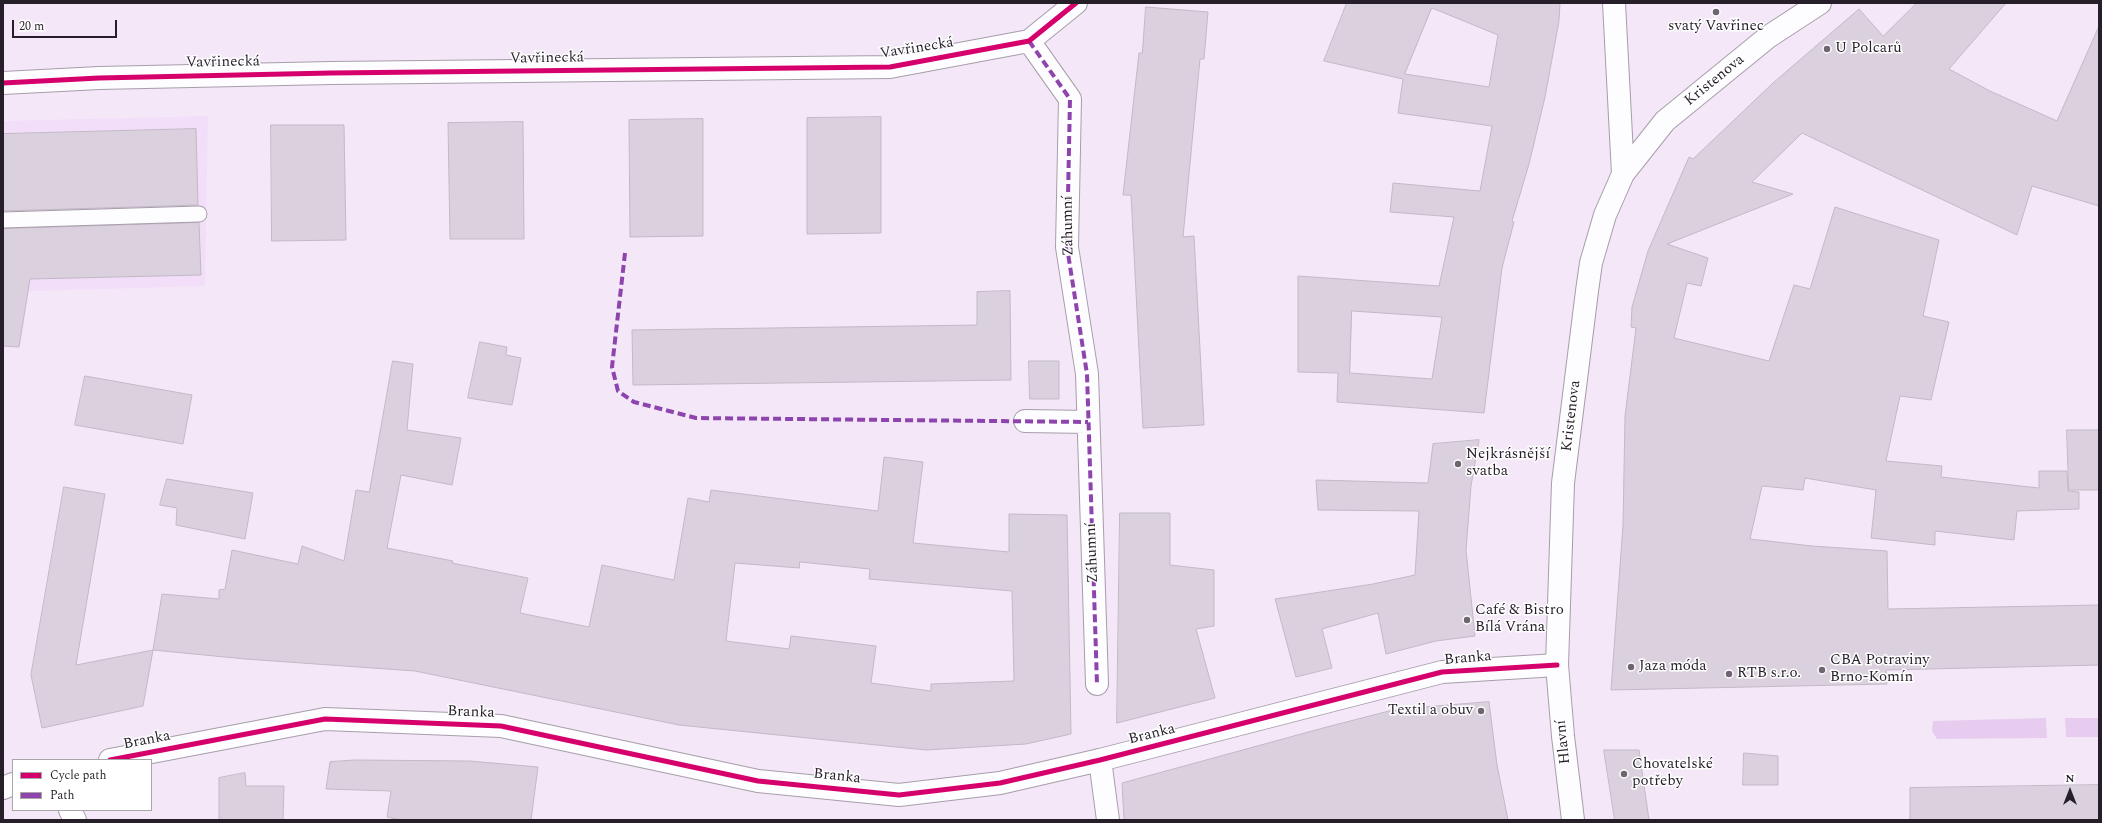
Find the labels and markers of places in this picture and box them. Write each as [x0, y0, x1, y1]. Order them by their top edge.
marker: svatý Vavřinec [1711, 7, 1721, 17]
place label: svatý Vavřinec [1668, 18, 1764, 36]
place label: U Polcarů [1835, 40, 1902, 58]
marker: U Polcarů [1822, 44, 1832, 54]
place label: Nejkrásnější svatba [1466, 446, 1550, 481]
marker: Nejkrásnější svatba [1453, 459, 1463, 469]
place label: Café & Bistro Bílá Vrána [1475, 602, 1564, 637]
marker: Café & Bistro Bílá Vrána [1462, 615, 1472, 625]
place label: CBA Potraviny Brno-Komín [1830, 652, 1929, 687]
place label: Jaza móda [1639, 658, 1707, 676]
marker: Jaza móda [1626, 662, 1636, 672]
place label: RTB s.r.o. [1737, 665, 1801, 683]
marker: CBA Potraviny Brno-Komín [1817, 665, 1827, 675]
marker: RTB s.r.o. [1724, 669, 1734, 679]
place label: Textil a obuv [1388, 702, 1473, 720]
marker: Textil a obuv [1476, 706, 1486, 716]
place label: Chovatelské potřeby [1632, 756, 1713, 791]
marker: Chovatelské potřeby [1619, 769, 1629, 779]

